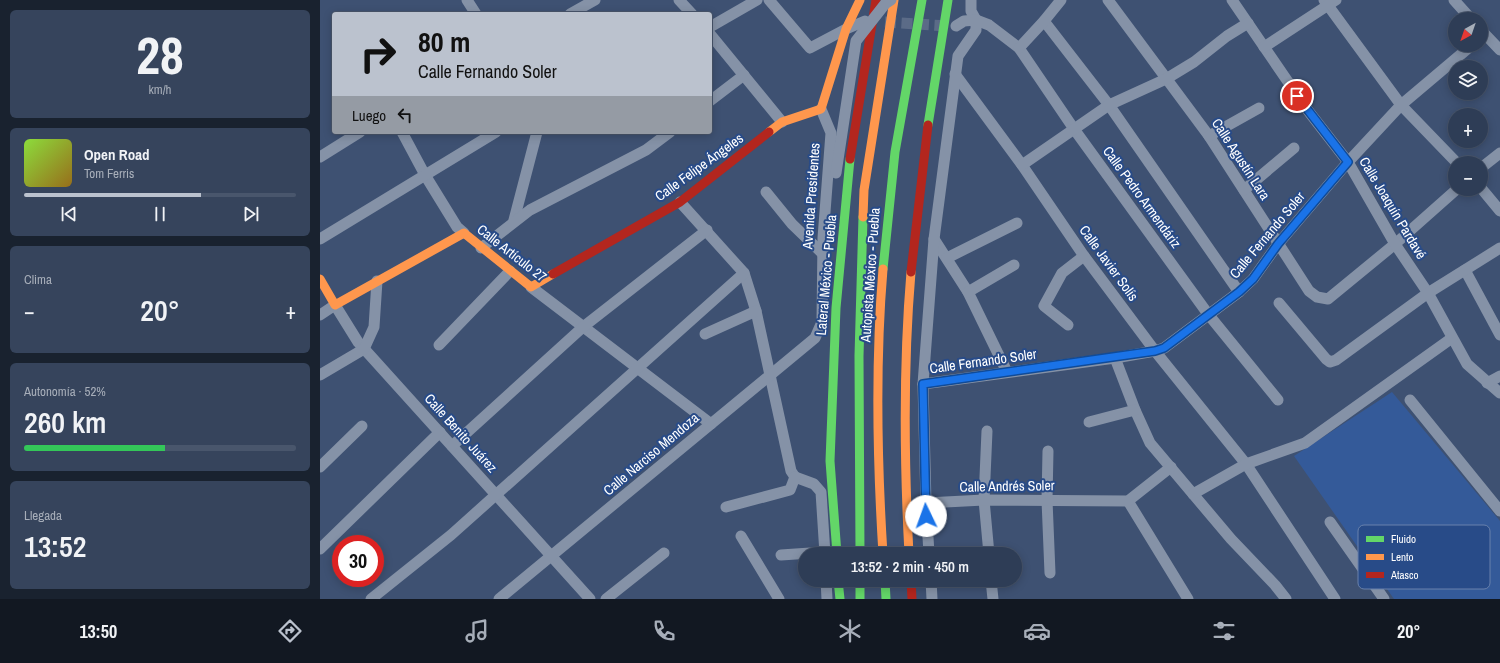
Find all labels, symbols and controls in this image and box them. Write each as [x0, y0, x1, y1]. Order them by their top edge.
north arrow [1448, 12, 1488, 52]
map controls [1448, 12, 1488, 196]
text: 28 [136, 20, 184, 90]
text: 80 m [418, 23, 470, 61]
icon: right [352, 28, 404, 80]
text: Calle Fernando Soler [418, 59, 557, 84]
button: layers [1448, 60, 1488, 100]
pin [1280, 79, 1314, 113]
text: km/h [148, 81, 172, 98]
icon: arrive [1286, 85, 1308, 107]
icon: left [394, 104, 416, 126]
text: Luego [352, 105, 386, 126]
button: + [1448, 108, 1488, 148]
street label: Calle Agustín Lara [1208, 115, 1274, 204]
street label: Calle Felipe Ángeles [651, 129, 747, 205]
street label: Avenida Presidentes [798, 142, 824, 251]
street label: Calle Pedro Armendáriz [1099, 142, 1185, 252]
text: Open Road [84, 144, 150, 165]
street label: Calle Joaquín Pardavé [1355, 154, 1431, 262]
button: − [1448, 156, 1488, 196]
text: Tom Ferris [84, 165, 134, 182]
street label: Calle Fernando Soler [1225, 188, 1309, 282]
icon: previous [58, 203, 80, 225]
icon: pause [149, 203, 171, 225]
icon: next [240, 203, 262, 225]
street label: Autopista México - Puebla [856, 207, 884, 344]
street label: Lateral México - Puebla [812, 213, 840, 336]
street label: Calle Artículo 27 [474, 220, 550, 286]
street label: Calle Javier Solís [1075, 222, 1143, 305]
text: Clima [24, 271, 52, 288]
text: 20° [140, 290, 180, 330]
text: − [24, 296, 35, 326]
text: + [285, 296, 296, 326]
street label: Calle Fernando Soler [928, 345, 1038, 377]
text: Autonomía · 52% [24, 383, 106, 400]
street label: Calle Benito Juárez [421, 390, 501, 476]
text: 260 km [24, 402, 106, 442]
street label: Calle Narciso Mendoza [600, 408, 703, 499]
street label: Calle Andrés Soler [959, 476, 1055, 496]
position arrow [905, 495, 947, 537]
text: Llegada [24, 507, 62, 524]
legend [1358, 525, 1490, 589]
text: 13:52 [24, 526, 86, 566]
text: Fluido [1391, 532, 1416, 546]
speed limit sign: 30 [332, 535, 384, 587]
text: Lento [1391, 550, 1414, 564]
text: 13:52 · 2 min · 450 m [851, 556, 969, 577]
text: Atasco [1390, 568, 1419, 582]
icon: directions [276, 617, 304, 645]
icon: music [463, 617, 491, 645]
icon: phone [650, 617, 678, 645]
icon: climate [836, 617, 864, 645]
icon: car [1023, 617, 1051, 645]
icon: filters [1210, 617, 1238, 645]
text: 13:50 [79, 619, 117, 644]
text: 20° [1397, 619, 1421, 644]

